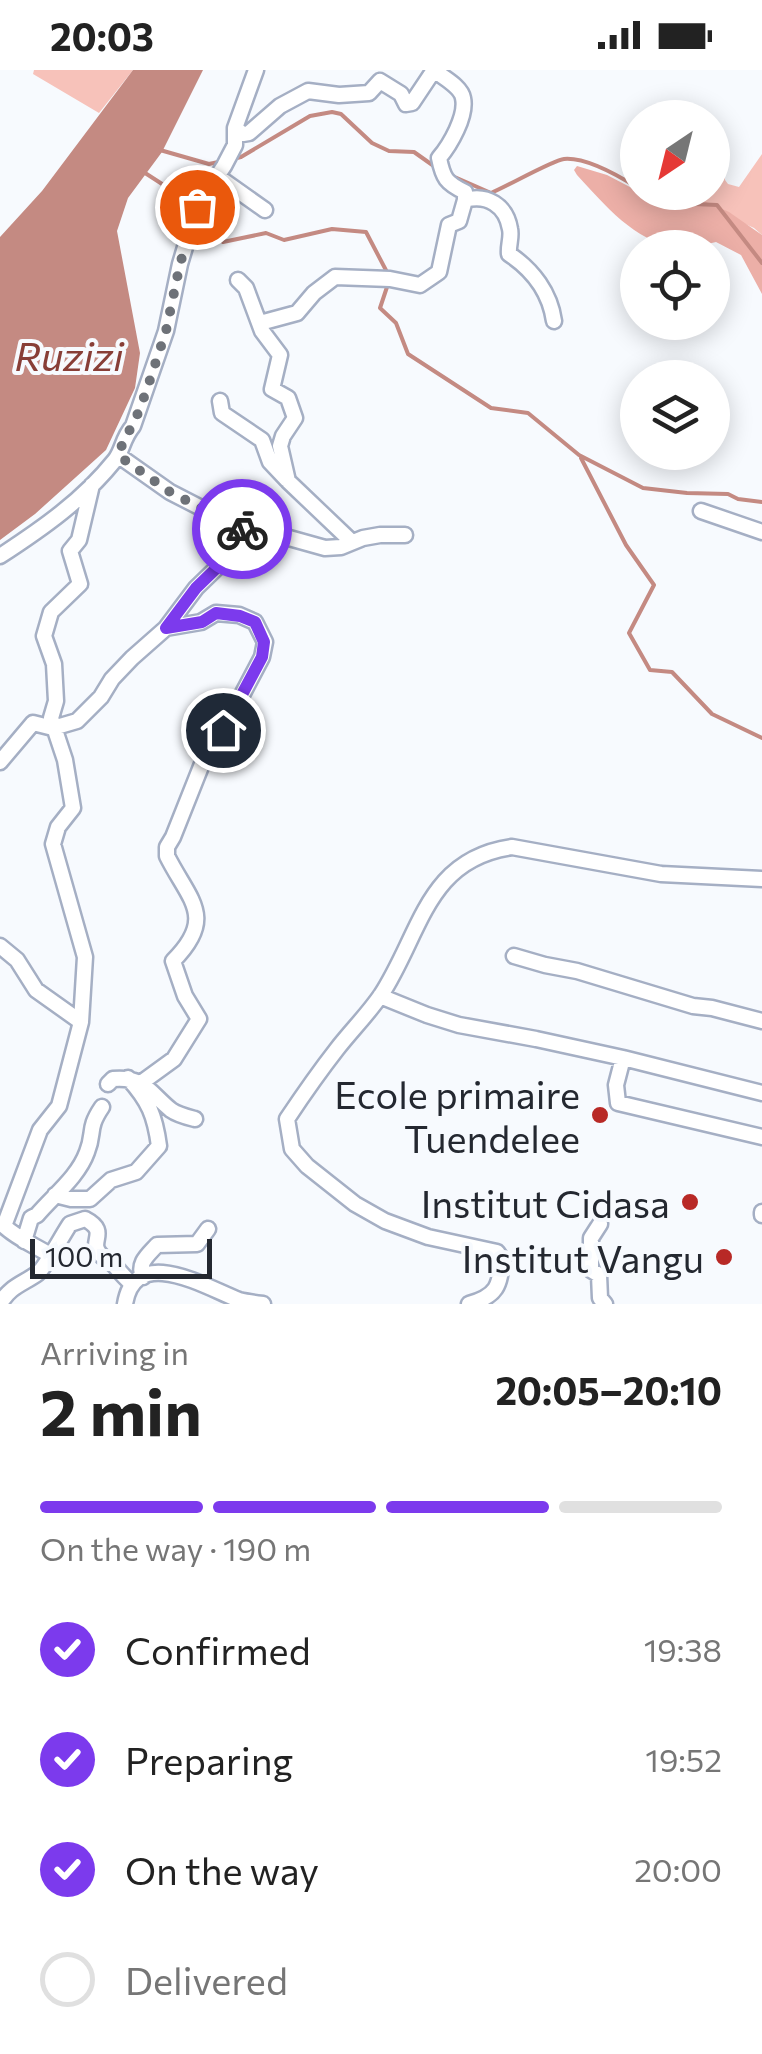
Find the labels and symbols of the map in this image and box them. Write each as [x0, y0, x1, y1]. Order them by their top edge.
north arrow [620, 100, 730, 210]
pin [155, 165, 240, 250]
water label: Ruzizi [14, 330, 125, 379]
courier [192, 479, 292, 579]
pin [181, 688, 266, 773]
place label: Ecole primaire Tuendelee [334, 1070, 580, 1161]
marker: Ecole primaire Tuendelee [589, 1104, 611, 1126]
place label: Institut Cidasa [421, 1179, 670, 1226]
marker: Institut Cidasa [679, 1191, 701, 1213]
scale bar [30, 1234, 212, 1278]
place label: Institut Vangu [462, 1234, 704, 1281]
marker: Institut Vangu [713, 1246, 735, 1268]

